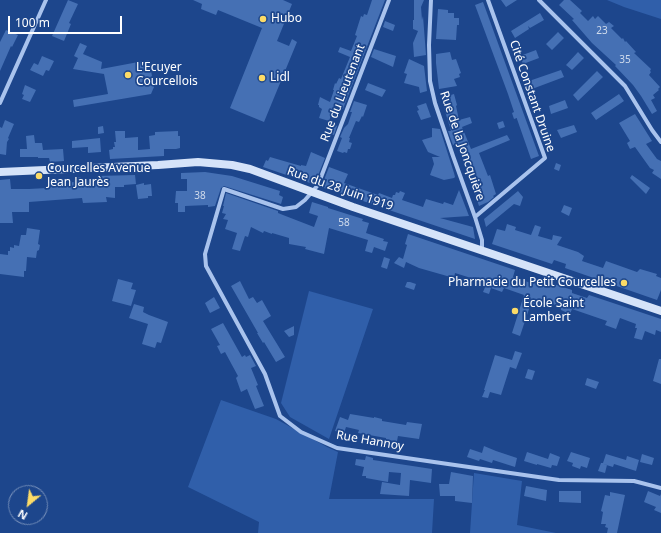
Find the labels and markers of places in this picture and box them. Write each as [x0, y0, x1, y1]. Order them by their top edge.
place label: Hubo [271, 12, 302, 26]
marker: Hubo [258, 14, 268, 24]
place label: L'Ecuyer Courcellois [136, 61, 198, 89]
marker: L'Ecuyer Courcellois [123, 70, 133, 80]
place label: Lidl [270, 71, 290, 85]
marker: Lidl [257, 73, 267, 83]
place label: Courcelles Avenue Jean Jaurès [47, 162, 150, 190]
marker: Courcelles Avenue Jean Jaurès [34, 171, 44, 181]
place label: Pharmacie du Petit Courcelles [448, 276, 616, 290]
marker: Pharmacie du Petit Courcelles [619, 278, 629, 288]
place label: École Saint Lambert [523, 297, 584, 325]
marker: École Saint Lambert [510, 306, 520, 316]

